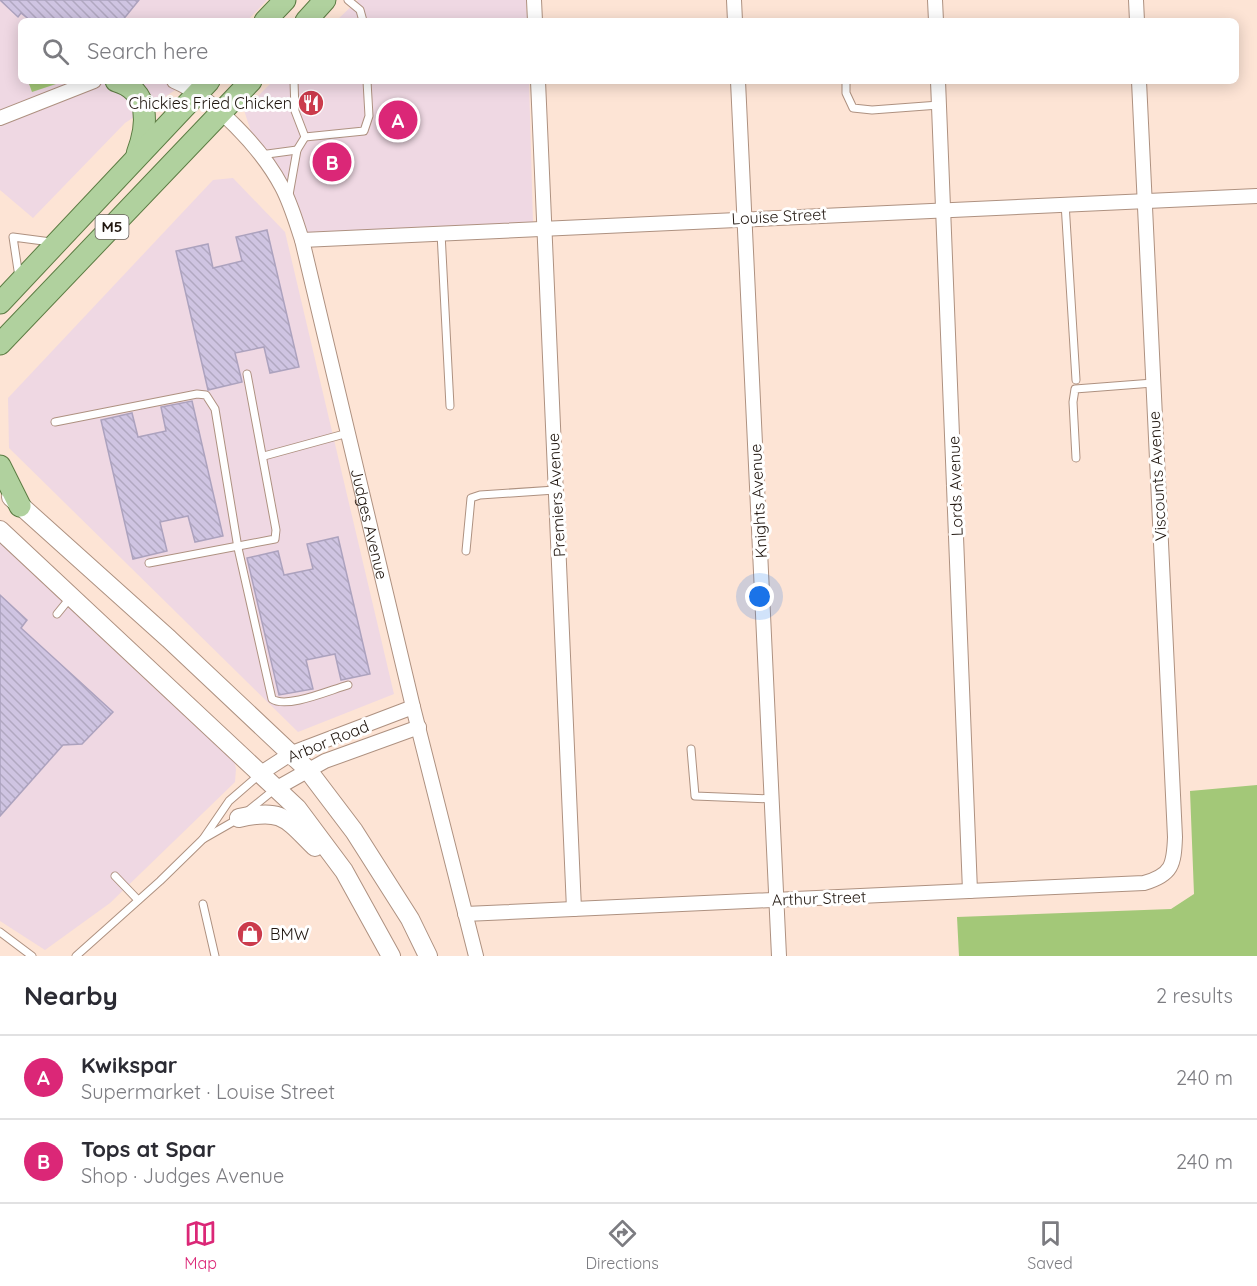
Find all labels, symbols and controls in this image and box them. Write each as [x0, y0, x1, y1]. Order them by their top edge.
search box [18, 18, 1239, 84]
icon: search [39, 35, 72, 68]
text: Search here [87, 37, 208, 65]
restaurant icon: Chickies Fried Chicken [296, 88, 326, 118]
place label: Chickies Fried Chicken [129, 93, 292, 113]
pin: A [378, 98, 418, 142]
pin: B [312, 140, 352, 184]
street label: Louise Street [731, 204, 827, 228]
road number: M5 [96, 215, 128, 239]
street label: Viscounts Avenue [1144, 410, 1170, 542]
street label: Premiers Avenue [543, 432, 569, 558]
street label: Lords Avenue [943, 436, 967, 536]
street label: Knights Avenue [745, 443, 771, 559]
street label: Judges Avenue [347, 466, 392, 581]
your location [745, 582, 774, 611]
street label: Arbor Road [284, 716, 372, 766]
street label: Arthur Street [771, 886, 867, 910]
shop icon: BMW [235, 919, 265, 949]
place label: BMW [270, 924, 309, 944]
text: Nearby [24, 979, 118, 1012]
text: 2 results [1156, 983, 1233, 1008]
text: Kwikspar [81, 1051, 177, 1079]
text: A [37, 1065, 50, 1090]
text: 240 m [1176, 1065, 1233, 1090]
text: Supermarket · Louise Street [81, 1079, 335, 1104]
text: Tops at Spar [81, 1135, 216, 1163]
text: B [37, 1149, 50, 1174]
text: 240 m [1176, 1149, 1233, 1174]
text: Shop · Judges Avenue [81, 1163, 284, 1188]
tab: Map [184, 1217, 217, 1273]
tab: Directions [586, 1217, 659, 1273]
tab: Saved [1027, 1217, 1073, 1273]

